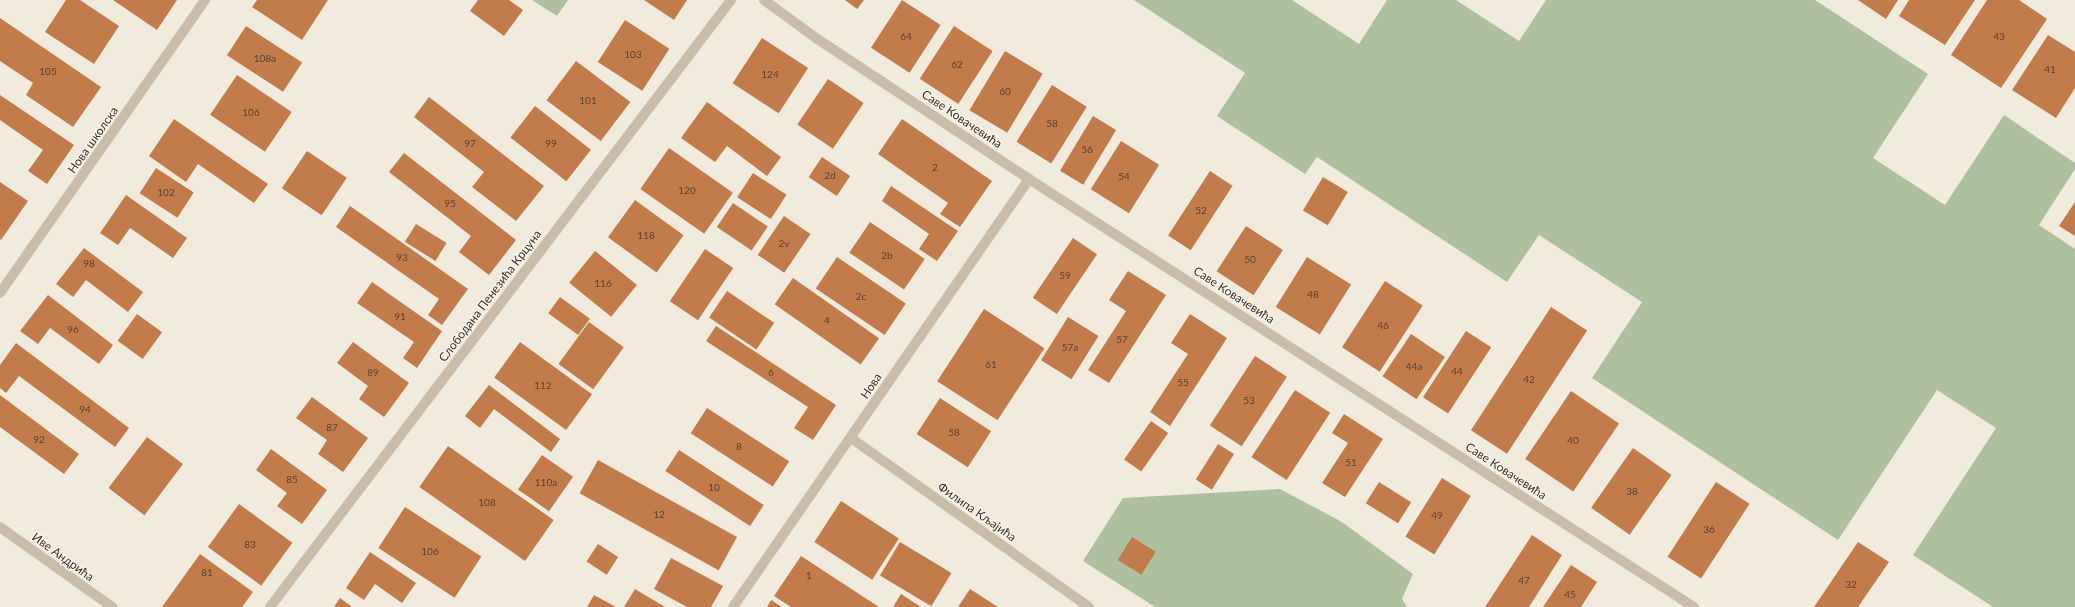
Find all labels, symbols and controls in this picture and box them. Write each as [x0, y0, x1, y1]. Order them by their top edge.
house number: 64 [900, 31, 912, 43]
house number: 43 [1993, 31, 2005, 43]
house number: 103 [624, 49, 642, 61]
house number: 108a [254, 53, 276, 65]
house number: 62 [951, 59, 963, 71]
house number: 41 [2044, 64, 2056, 76]
house number: 105 [39, 66, 57, 78]
house number: 124 [761, 69, 779, 81]
house number: 60 [999, 86, 1011, 98]
street label: Саве Ковачевића [919, 87, 1005, 151]
house number: 101 [579, 95, 597, 107]
street label: Нова школска [65, 104, 121, 176]
house number: 106 [242, 107, 260, 119]
house number: 58 [1046, 118, 1058, 130]
house number: 97 [464, 138, 476, 150]
house number: 99 [545, 138, 557, 150]
house number: 56 [1081, 144, 1093, 156]
house number: 2 [932, 162, 938, 174]
house number: 2d [824, 170, 836, 182]
house number: 54 [1118, 171, 1130, 183]
house number: 120 [678, 185, 696, 197]
house number: 102 [157, 187, 175, 199]
house number: 95 [444, 198, 456, 210]
house number: 52 [1195, 205, 1207, 217]
street label: Слободана Пенезића Крцуна [436, 227, 544, 365]
house number: 118 [637, 230, 655, 242]
house number: 2v [779, 238, 789, 250]
house number: 2b [881, 250, 893, 262]
house number: 93 [396, 252, 408, 264]
house number: 50 [1244, 254, 1256, 266]
house number: 98 [83, 258, 95, 270]
street label: Саве Ковачевића [1191, 263, 1277, 327]
house number: 59 [1059, 270, 1071, 282]
house number: 116 [594, 278, 612, 290]
house number: 48 [1307, 289, 1319, 301]
house number: 2c [856, 291, 866, 303]
house number: 91 [394, 311, 406, 323]
house number: 4 [824, 315, 830, 327]
house number: 46 [1377, 320, 1389, 332]
house number: 96 [67, 324, 79, 336]
house number: 57 [1116, 334, 1128, 346]
house number: 57a [1062, 342, 1078, 354]
house number: 61 [985, 359, 997, 371]
house number: 44a [1406, 361, 1422, 373]
house number: 44 [1451, 366, 1463, 378]
house number: 89 [367, 367, 379, 379]
house number: 6 [768, 367, 774, 379]
street label: Нова [857, 370, 885, 402]
house number: 42 [1523, 374, 1535, 386]
house number: 55 [1177, 377, 1189, 389]
house number: 112 [534, 380, 552, 392]
house number: 53 [1243, 395, 1255, 407]
house number: 94 [79, 404, 91, 416]
house number: 87 [326, 422, 338, 434]
house number: 58 [948, 427, 960, 439]
house number: 92 [33, 434, 45, 446]
house number: 40 [1567, 435, 1579, 447]
street label: Саве Ковачевића [1463, 439, 1549, 503]
house number: 8 [736, 441, 742, 453]
house number: 51 [1345, 457, 1357, 469]
house number: 85 [286, 474, 298, 486]
house number: 110a [535, 477, 557, 489]
street label: Филипа Кљајића [935, 480, 1019, 544]
house number: 10 [708, 482, 720, 494]
house number: 38 [1626, 486, 1638, 498]
house number: 108 [478, 497, 496, 509]
house number: 12 [653, 509, 665, 521]
house number: 49 [1431, 510, 1443, 522]
house number: 36 [1703, 524, 1715, 536]
street label: Иве Андрића [29, 530, 97, 584]
house number: 83 [244, 539, 256, 551]
house number: 106 [421, 546, 439, 558]
house number: 81 [201, 567, 213, 579]
house number: 1 [806, 570, 812, 582]
house number: 47 [1518, 575, 1530, 587]
house number: 32 [1845, 579, 1857, 591]
house number: 45 [1564, 589, 1576, 601]

